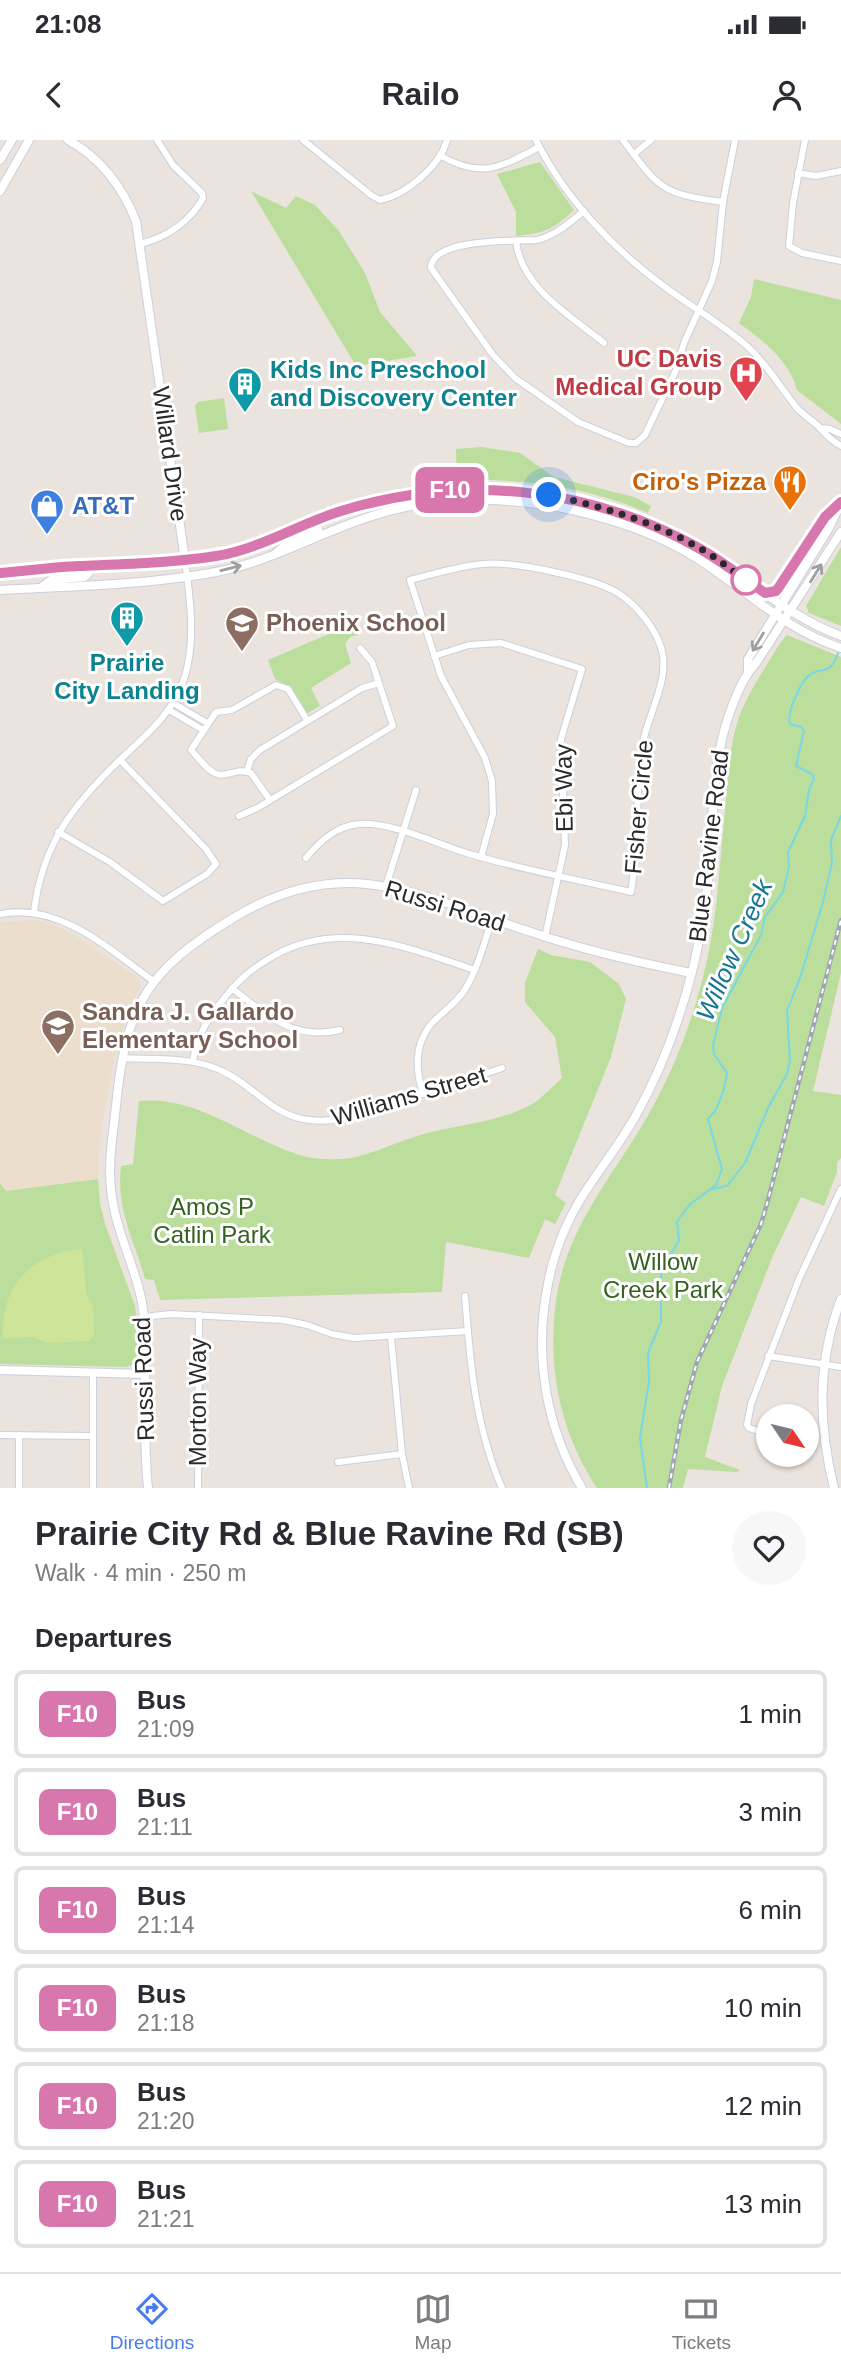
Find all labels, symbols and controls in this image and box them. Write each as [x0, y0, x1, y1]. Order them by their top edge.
text: 21:08 [35, 9, 102, 39]
icon: back [35, 76, 73, 114]
text: Railo [381, 76, 460, 112]
icon: person [768, 76, 806, 114]
place label: UC Davis Medical Group [555, 345, 722, 400]
hospital icon: UC Davis Medical Group [727, 354, 765, 403]
place label: Kids Inc Preschool and Discovery Center [270, 356, 517, 411]
building icon: Kids Inc Preschool and Discovery Center [226, 365, 264, 414]
street label: Willard Drive [148, 385, 193, 523]
restaurant icon: Ciro's Pizza [771, 463, 809, 512]
line badge: F10 [410, 467, 490, 513]
place label: Ciro's Pizza [632, 468, 767, 495]
text: F10 [429, 476, 471, 503]
your location [531, 477, 566, 512]
shop icon: AT&T [28, 487, 66, 536]
place label: AT&T [72, 492, 135, 519]
one-way arrow [219, 561, 242, 574]
one-way arrow [809, 563, 823, 583]
unlabelled marker [731, 565, 761, 595]
building icon: Prairie City Landing [108, 599, 146, 648]
school or university icon: Phoenix School [223, 604, 261, 653]
place label: Phoenix School [266, 609, 446, 636]
one-way arrow [751, 632, 765, 652]
place label: Prairie City Landing [54, 649, 200, 704]
street label: Fisher Circle [619, 739, 658, 875]
street label: Ebi Way [549, 744, 578, 832]
street label: Blue Ravine Road [683, 748, 734, 944]
water label: Willow Creek [689, 873, 779, 1025]
street label: Russi Road [382, 874, 508, 937]
place label: Sandra J. Gallardo Elementary School [82, 998, 298, 1053]
school or university icon: Sandra J. Gallardo Elementary School [39, 1007, 77, 1056]
street label: Williams Street [328, 1060, 490, 1131]
park label: Amos P Catlin Park [153, 1193, 272, 1248]
park label: Willow Creek Park [603, 1248, 724, 1303]
street label: Russi Road [128, 1317, 159, 1441]
street label: Morton Way [184, 1338, 211, 1466]
north arrow [756, 1404, 819, 1466]
map controls [756, 1404, 819, 1467]
button: heart [732, 1511, 806, 1585]
text: Prairie City Rd & Blue Ravine Rd (SB) [35, 1515, 624, 1552]
text: Walk · 4 min · 250 m [35, 1560, 246, 1586]
text: Departures [35, 1623, 172, 1653]
text: Bus [137, 1685, 186, 1715]
text: 1 min [738, 1699, 802, 1729]
text: F10 [57, 1700, 98, 1727]
text: 21:09 [137, 1716, 195, 1742]
text: Bus [137, 1783, 186, 1813]
text: 3 min [738, 1797, 802, 1827]
text: F10 [57, 1798, 98, 1825]
text: 21:11 [137, 1814, 193, 1840]
text: Bus [137, 1881, 186, 1911]
text: 6 min [738, 1895, 802, 1925]
text: F10 [57, 1896, 98, 1923]
text: 21:14 [137, 1912, 195, 1938]
text: Bus [137, 1979, 186, 2009]
text: 10 min [724, 1993, 802, 2023]
text: F10 [57, 1994, 98, 2021]
text: 21:18 [137, 2010, 195, 2036]
text: Bus [137, 2077, 186, 2107]
text: 12 min [724, 2091, 802, 2121]
text: F10 [57, 2092, 98, 2119]
text: 21:20 [137, 2108, 195, 2134]
text: Bus [137, 2175, 186, 2205]
text: 13 min [724, 2189, 802, 2219]
text: F10 [57, 2190, 98, 2217]
text: 21:21 [137, 2206, 195, 2232]
tab: Directions [110, 2290, 194, 2354]
tab: Map [414, 2290, 452, 2354]
tab: Tickets [672, 2290, 731, 2354]

